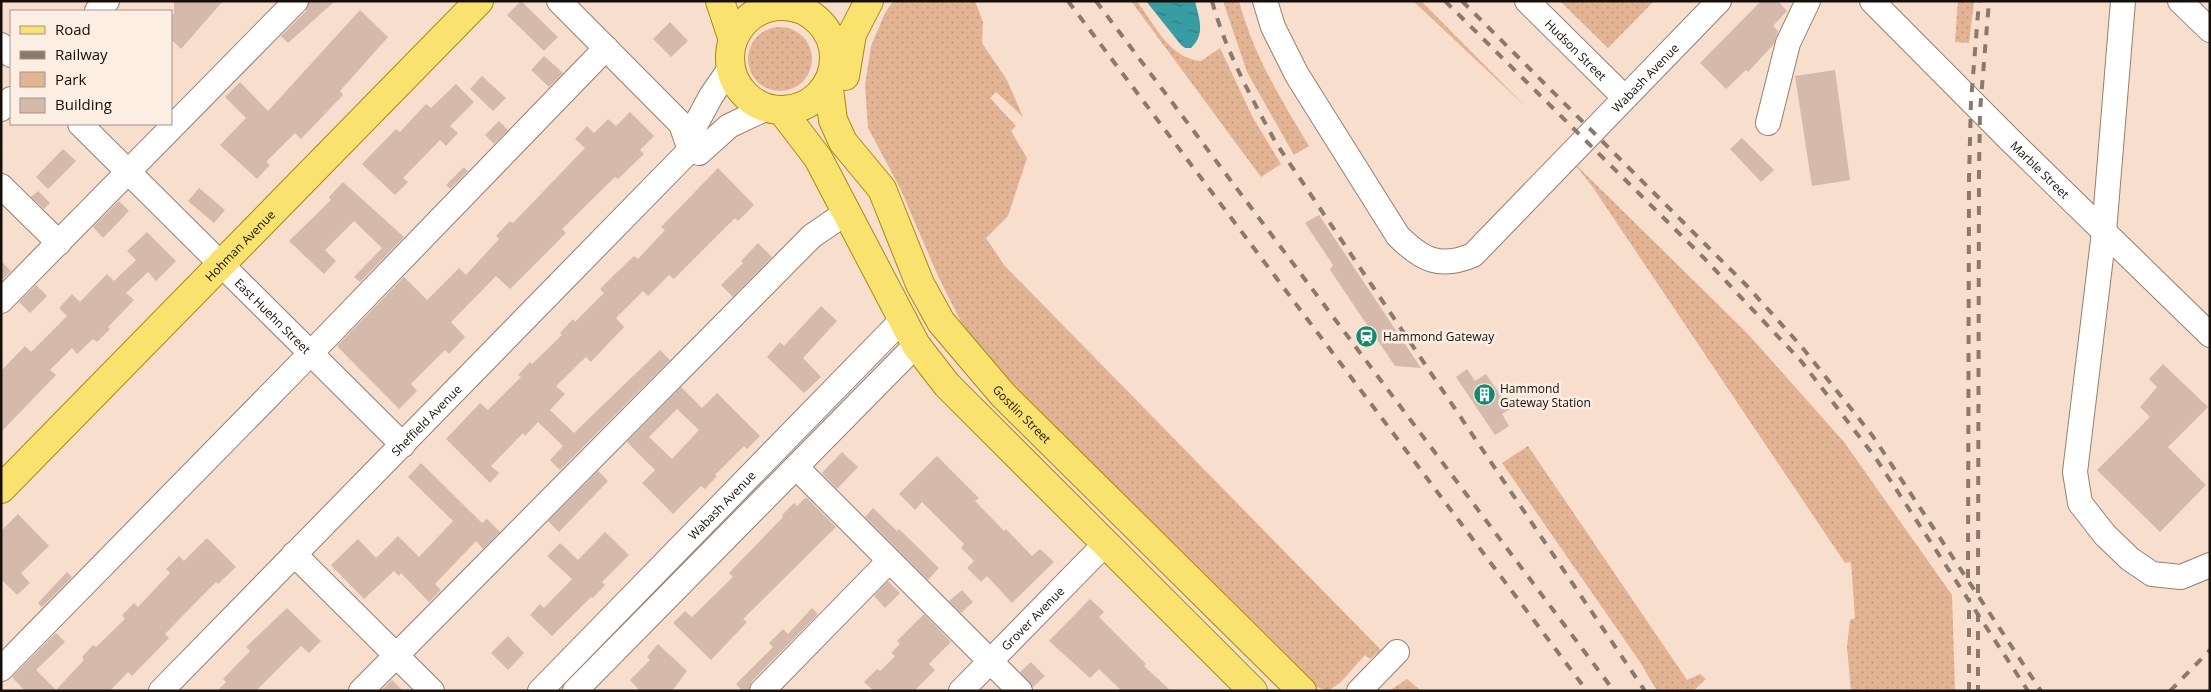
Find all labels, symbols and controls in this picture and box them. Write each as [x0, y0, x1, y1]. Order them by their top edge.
legend [10, 10, 172, 125]
street label: Hudson Street [1541, 15, 1611, 84]
text: Road [55, 19, 91, 39]
street label: Wabash Avenue [1608, 39, 1682, 116]
text: Railway [55, 44, 108, 64]
text: Park [55, 69, 86, 89]
text: Building [55, 94, 112, 114]
street label: Marble Street [2007, 137, 2073, 202]
street label: Hohman Avenue [201, 206, 279, 285]
street label: East Huehn Street [231, 274, 315, 357]
station icon: Hammond Gateway [1355, 324, 1379, 348]
place label: Hammond Gateway [1383, 328, 1495, 345]
street label: Sheffield Avenue [387, 380, 465, 460]
place label: Hammond Gateway Station [1500, 380, 1591, 411]
street label: Gostlin Street [989, 381, 1055, 447]
building icon: Hammond Gateway Station [1472, 383, 1496, 407]
street label: Wabash Avenue [684, 467, 759, 543]
street label: Grover Avenue [997, 582, 1068, 654]

